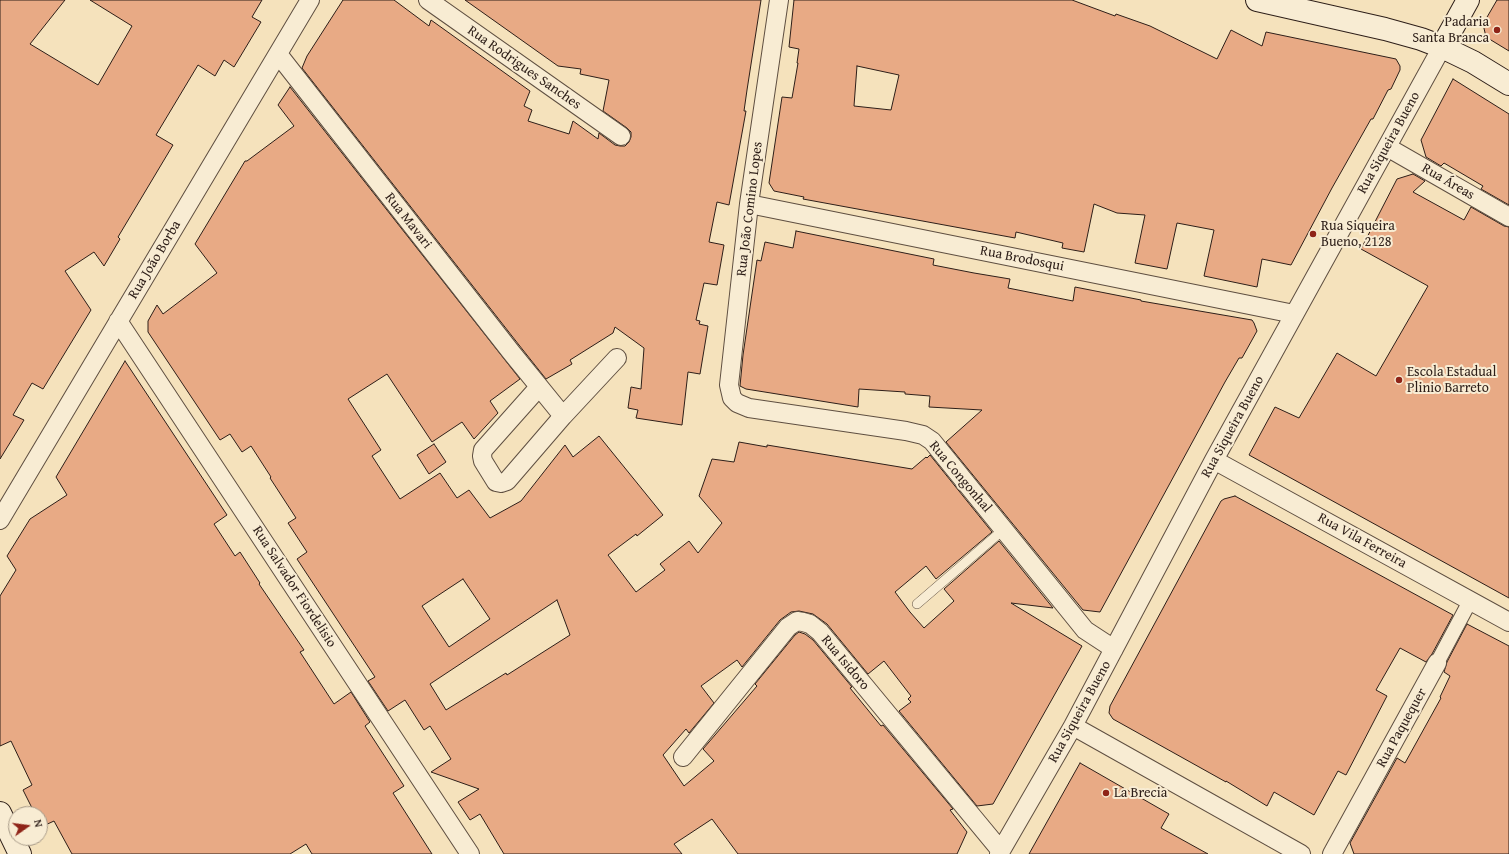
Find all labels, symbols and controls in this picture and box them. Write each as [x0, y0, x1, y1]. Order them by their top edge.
place label: Padaria Santa Branca [1412, 14, 1489, 46]
street label: Rua Rodrigues Sanches [464, 22, 584, 114]
marker: Padaria Santa Branca [1492, 25, 1502, 35]
street label: Rua Siqueira Bueno [1354, 89, 1424, 197]
street label: Rua João Comino Lopes [733, 141, 767, 277]
street label: Rua Áreas [1419, 160, 1477, 204]
street label: Rua Mavari [381, 190, 435, 252]
street label: Rua João Borba [125, 218, 185, 302]
place label: Rua Siqueira Bueno, 2128 [1321, 218, 1395, 250]
marker: Rua Siqueira Bueno, 2128 [1308, 229, 1318, 239]
street label: Rua Brodosqui [979, 243, 1065, 275]
place label: Escola Estadual Plinio Barreto [1407, 364, 1496, 396]
street label: Rua Siqueira Bueno [1198, 373, 1268, 481]
marker: Escola Estadual Plinio Barreto [1394, 375, 1404, 385]
street label: Rua Congonhal [925, 438, 995, 516]
street label: Rua Vila Ferreira [1315, 510, 1409, 572]
street label: Rua Salvador Fiordelisio [248, 523, 340, 651]
street label: Rua Isidoro [817, 632, 873, 694]
street label: Rua Siqueira Bueno [1045, 658, 1115, 766]
street label: Rua Paquequer [1373, 685, 1431, 771]
place label: La Brecia [1114, 785, 1167, 801]
marker: La Brecia [1101, 788, 1111, 798]
north arrow [8, 806, 48, 846]
text: N [30, 818, 47, 829]

